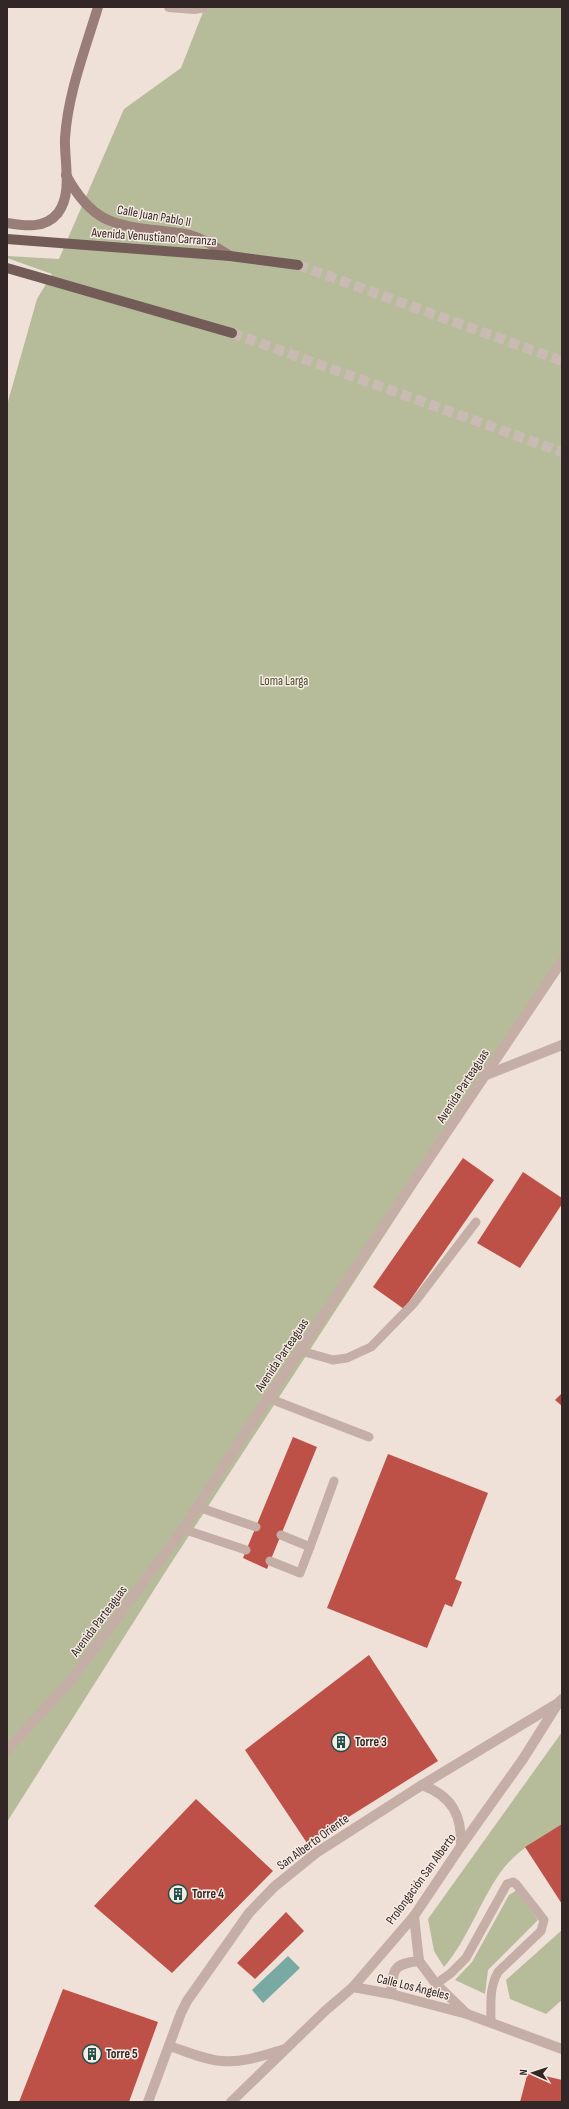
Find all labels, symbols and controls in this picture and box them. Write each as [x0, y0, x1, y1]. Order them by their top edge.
street label: Calle Juan Pablo II [116, 202, 192, 230]
street label: Avenida Venustiano Carranza [90, 225, 217, 249]
park label: Loma Larga [260, 673, 308, 689]
street label: Avenida Parteaguas [433, 1046, 493, 1127]
street label: Avenida Parteaguas [251, 1315, 312, 1395]
street label: Avenida Parteaguas [67, 1582, 131, 1660]
building icon: Torre 3 [330, 1731, 352, 1753]
place label: Torre 3 [355, 1734, 387, 1750]
street label: San Alberto Oriente [274, 1811, 352, 1873]
street label: Prolongación San Alberto [383, 1830, 459, 1928]
building icon: Torre 4 [167, 1883, 189, 1905]
place label: Torre 4 [192, 1886, 224, 1902]
street label: Calle Los Ángeles [375, 1970, 451, 2004]
building icon: Torre 5 [81, 2043, 103, 2065]
place label: Torre 5 [106, 2046, 138, 2062]
north arrow [513, 2053, 553, 2093]
text: N [517, 2069, 530, 2076]

